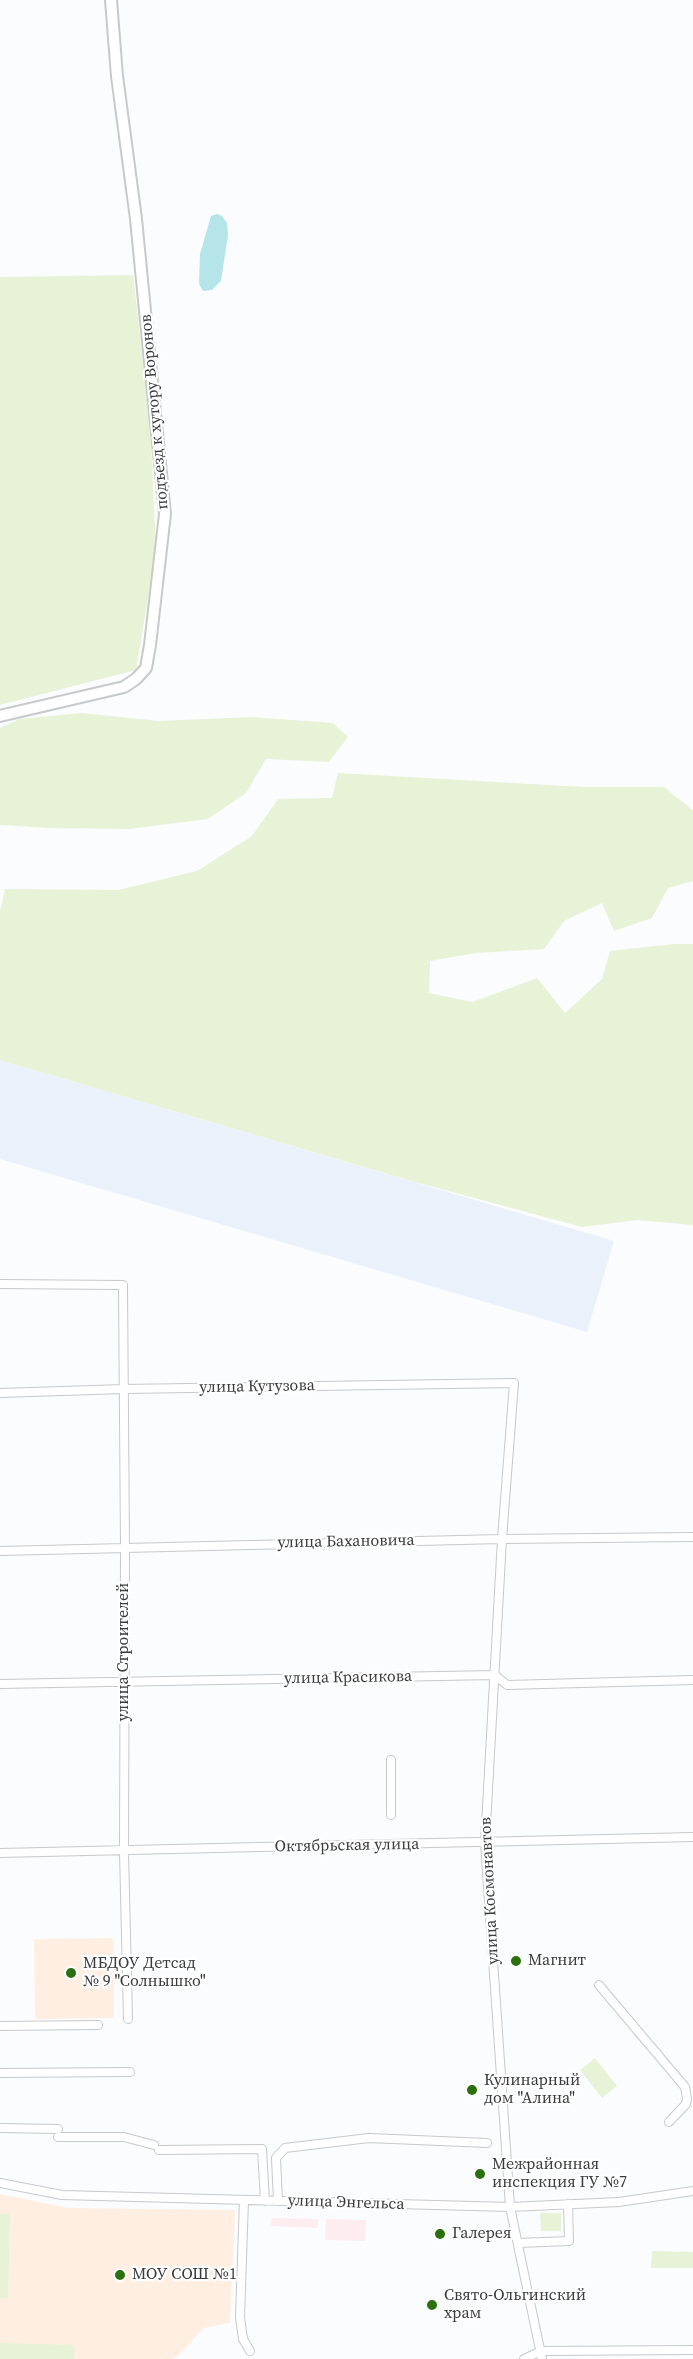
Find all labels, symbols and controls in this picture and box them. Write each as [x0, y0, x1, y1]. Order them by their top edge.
street label: подъезд к хутору Воронов [137, 313, 173, 511]
street label: улица Кутузова [199, 1376, 315, 1398]
street label: улица Бахановича [277, 1531, 415, 1553]
street label: улица Строителей [114, 1583, 134, 1721]
street label: улица Красикова [284, 1667, 412, 1689]
street label: улица Космонавтов [477, 1817, 503, 1965]
street label: Октябрьская улица [275, 1835, 419, 1857]
place label: Магнит [528, 1951, 586, 1971]
place label: МБДОУ Детсад № 9 "Солнышко" [83, 1954, 206, 1992]
marker: Магнит [509, 1954, 523, 1968]
marker: МБДОУ Детсад № 9 "Солнышко" [64, 1966, 78, 1980]
place label: Кулинарный дом "Алина" [484, 2071, 580, 2109]
marker: Кулинарный дом "Алина" [465, 2083, 479, 2097]
place label: Межрайонная инспекция ГУ №7 [492, 2155, 627, 2193]
marker: Межрайонная инспекция ГУ №7 [473, 2167, 487, 2181]
street label: улица Энгельса [287, 2191, 405, 2215]
place label: Галерея [452, 2224, 512, 2244]
marker: Галерея [433, 2227, 447, 2241]
place label: МОУ СОШ №1 [132, 2265, 237, 2285]
marker: МОУ СОШ №1 [113, 2268, 127, 2282]
place label: Свято-Ольгинский храм [444, 2286, 586, 2324]
marker: Свято-Ольгинский храм [425, 2298, 439, 2312]

